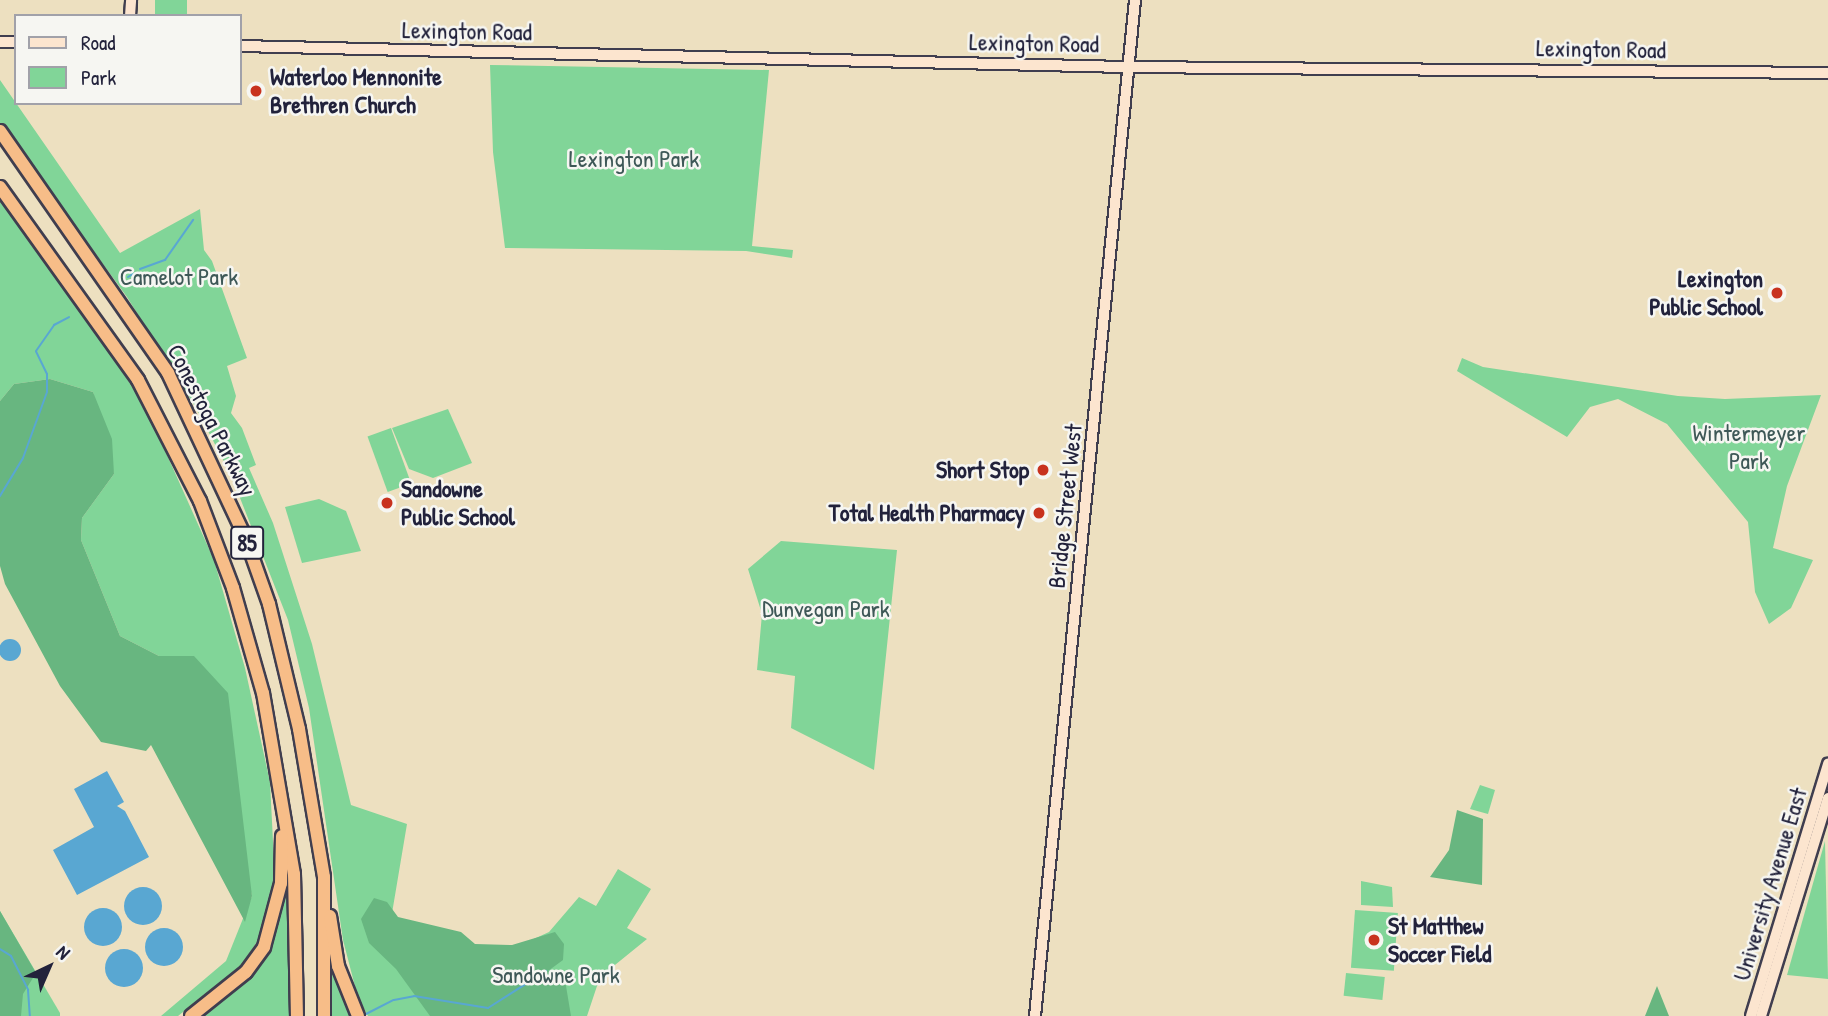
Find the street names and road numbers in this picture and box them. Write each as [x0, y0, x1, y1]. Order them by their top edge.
street label: Lexington Road [402, 15, 532, 47]
street label: Lexington Road [969, 27, 1099, 59]
street label: Lexington Road [1536, 33, 1666, 65]
street label: Conestoga Parkway [161, 339, 263, 501]
street label: Bridge Street West [1042, 422, 1088, 590]
road number: 85 [230, 524, 264, 562]
street label: University Avenue East [1727, 784, 1813, 984]

